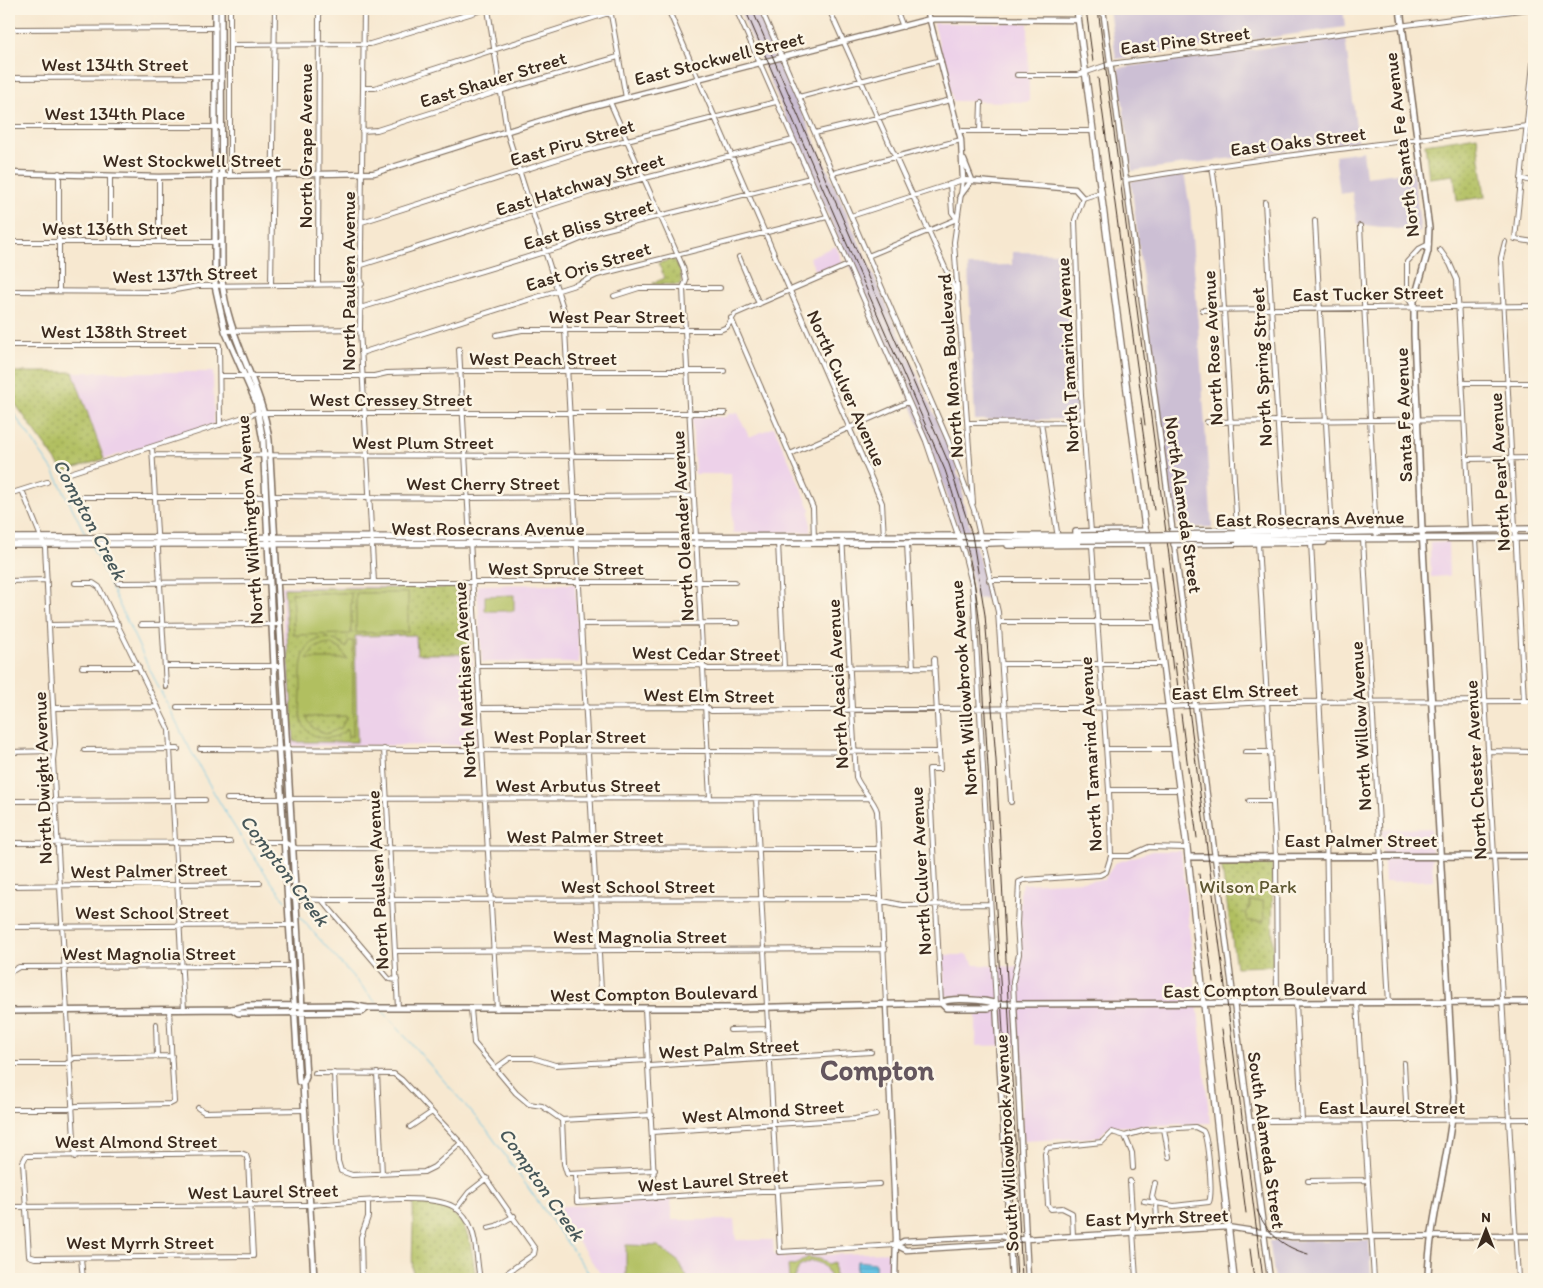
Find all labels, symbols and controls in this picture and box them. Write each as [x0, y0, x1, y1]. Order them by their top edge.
street label: East Pine Street [1119, 21, 1251, 60]
street label: East Stockwell Street [632, 26, 806, 91]
street label: East Shauer Street [417, 46, 569, 113]
street label: North Santa Fe Avenue [1379, 51, 1424, 239]
street label: West 134th Street [41, 53, 189, 76]
street label: North Grape Avenue [294, 63, 317, 229]
street label: West 134th Place [45, 102, 185, 125]
street label: East Piru Street [507, 114, 637, 171]
street label: East Oaks Street [1229, 122, 1367, 161]
street label: East Hatchway Street [493, 148, 667, 221]
street label: West Stockwell Street [103, 149, 281, 172]
street label: North Paulsen Avenue [337, 191, 360, 371]
street label: East Bliss Street [520, 194, 656, 255]
street label: West 136th Street [42, 217, 188, 240]
street label: East Oris Street [523, 237, 654, 296]
street label: North Tamarind Avenue [1051, 257, 1084, 453]
street label: West 137th Street [112, 260, 258, 289]
street label: North Rose Avenue [1197, 270, 1228, 426]
street label: North Mona Boulevard [933, 273, 968, 459]
street label: East Tucker Street [1292, 281, 1444, 306]
street label: North Spring Street [1246, 287, 1277, 447]
street label: West Pear Street [549, 305, 685, 328]
street label: North Culver Avenue [802, 306, 891, 470]
street label: West 138th Street [41, 320, 187, 343]
street label: West Peach Street [469, 347, 617, 370]
street label: Santa Fe Avenue [1390, 347, 1417, 483]
street label: West Cressey Street [310, 388, 472, 411]
street label: North Pearl Avenue [1484, 392, 1515, 552]
street label: North Wilmington Avenue [231, 414, 268, 626]
street label: North Alameda Street [1160, 415, 1207, 595]
street label: North Oleander Avenue [666, 430, 699, 622]
street label: West Plum Street [352, 431, 494, 454]
water label: Compton Creek [48, 455, 133, 585]
street label: West Cherry Street [406, 472, 560, 495]
street label: East Rosecrans Avenue [1215, 505, 1405, 532]
street label: West Rosecrans Avenue [391, 517, 585, 540]
street label: West Spruce Street [488, 557, 644, 580]
street label: North Willowbrook Avenue [944, 579, 983, 797]
street label: North Matthisen Avenue [448, 581, 481, 779]
street label: North Acacia Avenue [822, 598, 853, 770]
street label: West Cedar Street [632, 641, 780, 666]
street label: North Willow Avenue [1345, 641, 1376, 811]
street label: North Tamarind Avenue [1074, 656, 1107, 852]
street label: East Elm Street [1171, 678, 1299, 705]
street label: North Chester Avenue [1459, 680, 1492, 860]
street label: West Elm Street [643, 683, 775, 708]
street label: North Dwight Avenue [28, 691, 57, 865]
street label: West Poplar Street [494, 725, 646, 748]
street label: West Arbutus Street [495, 774, 661, 797]
street label: North Culver Avenue [905, 786, 936, 956]
street label: North Paulsen Avenue [361, 790, 394, 970]
water label: Compton Creek [235, 810, 336, 932]
street label: West Palmer Street [506, 825, 664, 848]
street label: East Palmer Street [1285, 829, 1437, 852]
street label: West Palmer Street [70, 858, 228, 883]
street label: West School Street [561, 875, 715, 898]
park label: Wilson Park [1199, 875, 1297, 898]
street label: West School Street [75, 901, 229, 924]
street label: West Magnolia Street [553, 925, 727, 948]
street label: West Magnolia Street [62, 942, 236, 965]
street label: East Compton Boulevard [1163, 976, 1367, 1003]
street label: West Compton Boulevard [550, 980, 759, 1007]
street label: West Palm Street [658, 1033, 800, 1064]
street label: South Willowbrook Avenue [989, 1034, 1024, 1252]
street label: South Alameda Street [1243, 1050, 1290, 1230]
district label: Compton [820, 1052, 935, 1088]
street label: West Almond Street [681, 1094, 845, 1129]
street label: East Laurel Street [1319, 1096, 1465, 1119]
water label: Compton Creek [494, 1123, 591, 1247]
street label: West Almond Street [55, 1130, 217, 1153]
street label: West Laurel Street [637, 1164, 789, 1197]
street label: West Laurel Street [187, 1179, 339, 1204]
street label: East Myrrh Street [1085, 1204, 1229, 1231]
north arrow [1460, 1206, 1510, 1256]
text: N [1481, 1209, 1491, 1226]
street label: West Myrrh Street [66, 1231, 214, 1254]

